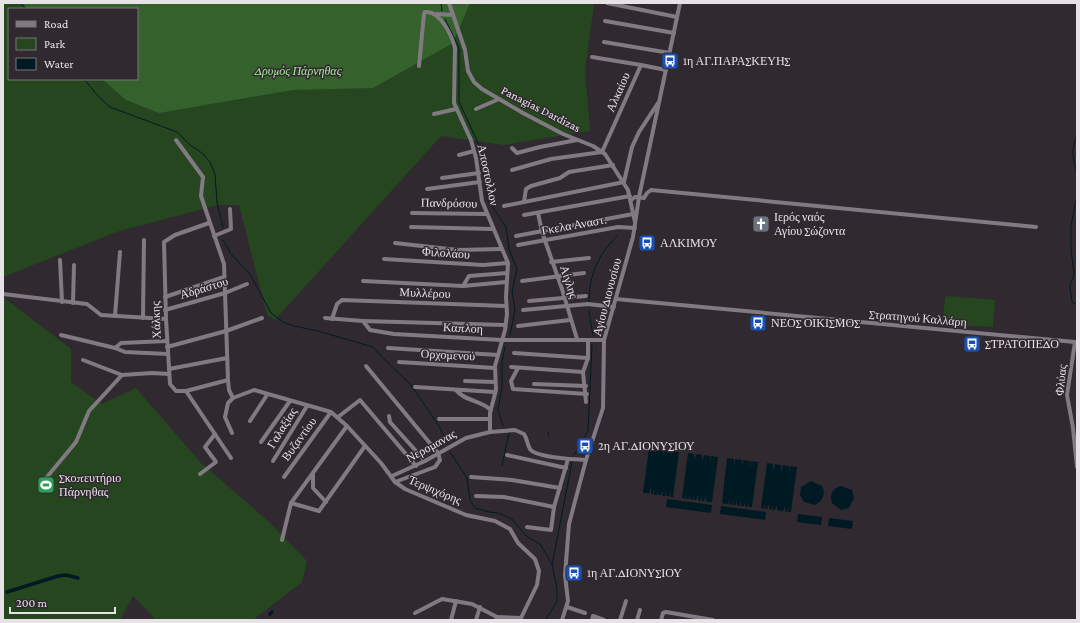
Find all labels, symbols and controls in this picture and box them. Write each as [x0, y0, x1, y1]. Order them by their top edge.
legend [8, 8, 138, 80]
text: Road [44, 17, 69, 31]
text: Park [44, 37, 66, 51]
bus stop icon: 1η ΑΓ.ΠΑΡΑΣΚΕΥΗΣ [660, 51, 680, 71]
place label: 1η ΑΓ.ΠΑΡΑΣΚΕΥΗΣ [683, 54, 791, 68]
text: Water [44, 57, 74, 71]
park label: Δρυμός Πάρνηθας [253, 64, 342, 78]
street label: Αλκαίου [603, 70, 633, 114]
street label: Panagias Dardizas [499, 83, 583, 135]
street label: Αποστολλον [475, 143, 501, 208]
street label: Πανδρόσου [421, 196, 477, 210]
place label: Ιερός ναός Αγίου Σώζοντα [774, 210, 846, 238]
street label: Γκελα Αναστ. [540, 212, 608, 238]
church icon: Ιερός ναός Αγίου Σώζοντα [751, 214, 771, 234]
bus stop icon: ΑΛΚΙΜΟΥ [637, 233, 657, 253]
place label: ΑΛΚΙΜΟΥ [660, 236, 718, 250]
street label: Φιλολάου [422, 244, 470, 262]
street label: Αγίου Διονυσίου [590, 256, 624, 338]
street label: Αίγλης [557, 264, 581, 301]
street label: Αδράστου [178, 274, 230, 302]
street label: Μυλλέρου [399, 285, 451, 301]
street label: Χάλκης [148, 301, 164, 339]
street label: Στρατηγού Καλλάρη [868, 307, 968, 329]
bus stop icon: ΝΕΟΣ ΟΙΚΙΣΜΟΣ [748, 313, 768, 333]
place label: ΝΕΟΣ ΟΙΚΙΣΜΟΣ [771, 316, 860, 330]
street label: Καπλοη [443, 320, 483, 336]
bus stop icon: ΣΤΡΑΤΟΠΕΔΟ [962, 334, 982, 354]
place label: ΣΤΡΑΤΟΠΕΔΟ [985, 337, 1059, 351]
street label: Ορχομενού [420, 347, 476, 363]
street label: Φλύας [1052, 363, 1070, 396]
street label: Γαλαξίας [264, 405, 300, 451]
street label: Βυζαντίου [279, 415, 319, 463]
street label: Νερομανας [404, 426, 459, 465]
bus stop icon: 2η ΑΓ.ΔΙΟΝΥΣΙΟΥ [575, 436, 595, 456]
place label: 2η ΑΓ.ΔΙΟΝΥΣΙΟΥ [598, 439, 695, 453]
place label: Σκοπευτήριο Πάρνηθας [59, 471, 121, 499]
street label: Τερψιχόρης [406, 473, 464, 508]
sports icon: Σκοπευτήριο Πάρνηθας [36, 475, 56, 495]
bus stop icon: 1η ΑΓ.ΔΙΟΝΥΣΙΟΥ [564, 563, 584, 583]
place label: 1η ΑΓ.ΔΙΟΝΥΣΙΟΥ [587, 566, 682, 580]
scale bar [10, 589, 115, 615]
text: 200 m [16, 596, 48, 610]

